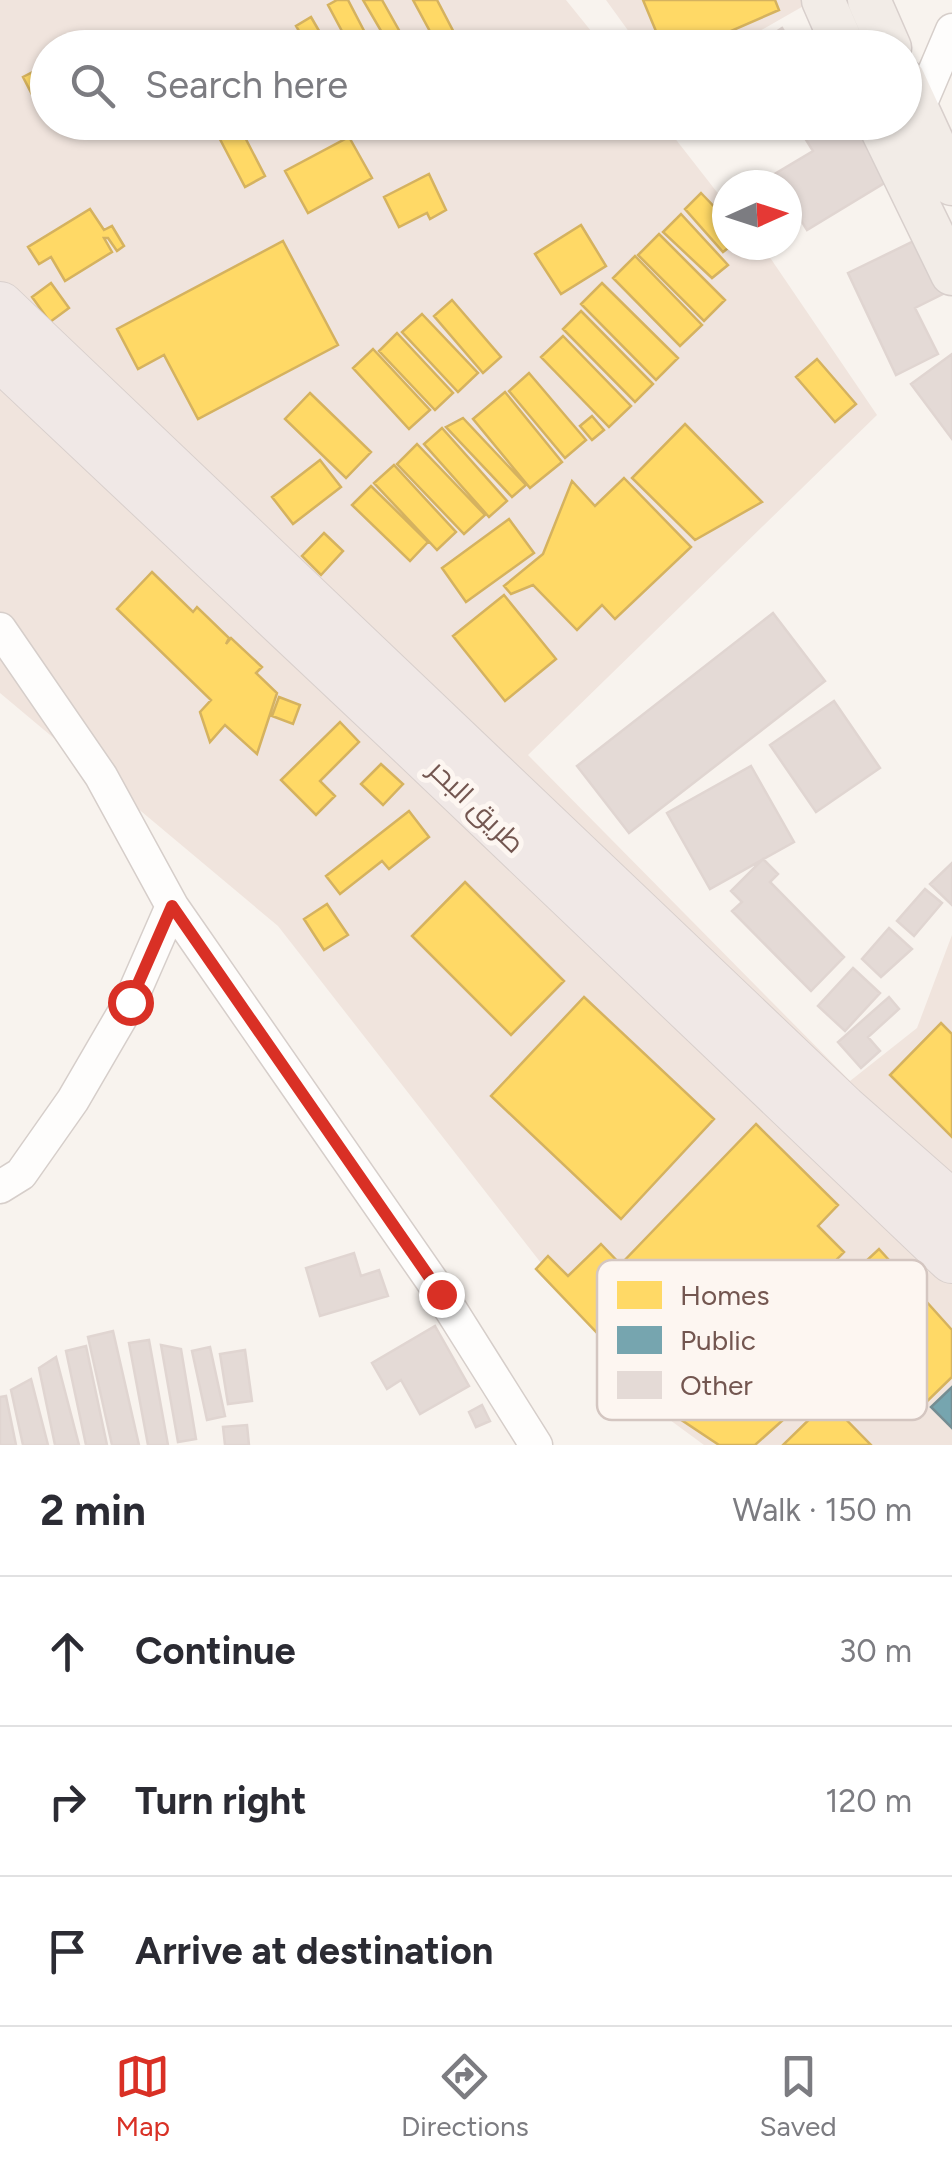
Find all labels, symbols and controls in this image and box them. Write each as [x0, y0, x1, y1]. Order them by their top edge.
search box [30, 30, 922, 140]
icon: search [65, 58, 120, 113]
text: Search here [145, 62, 348, 108]
north arrow [712, 170, 802, 260]
street label: طريق البحر [421, 751, 532, 860]
route start [108, 980, 154, 1026]
legend [597, 1260, 927, 1420]
route end [419, 1272, 465, 1318]
text: Homes [680, 1278, 769, 1312]
text: Public [680, 1323, 756, 1357]
text: Other [680, 1368, 753, 1402]
text: 2 min [40, 1485, 146, 1536]
text: Walk · 150 m [733, 1491, 912, 1529]
icon: ahead [40, 1624, 95, 1679]
text: Continue [135, 1628, 296, 1674]
text: 30 m [839, 1632, 912, 1670]
icon: right [40, 1774, 95, 1829]
text: Turn right [135, 1778, 307, 1824]
text: 120 m [825, 1782, 912, 1820]
icon: arrive [40, 1924, 95, 1979]
text: Arrive at destination [135, 1928, 493, 1974]
tab: Map [115, 2049, 170, 2143]
tab: Directions [401, 2049, 529, 2143]
tab: Saved [759, 2049, 837, 2143]

